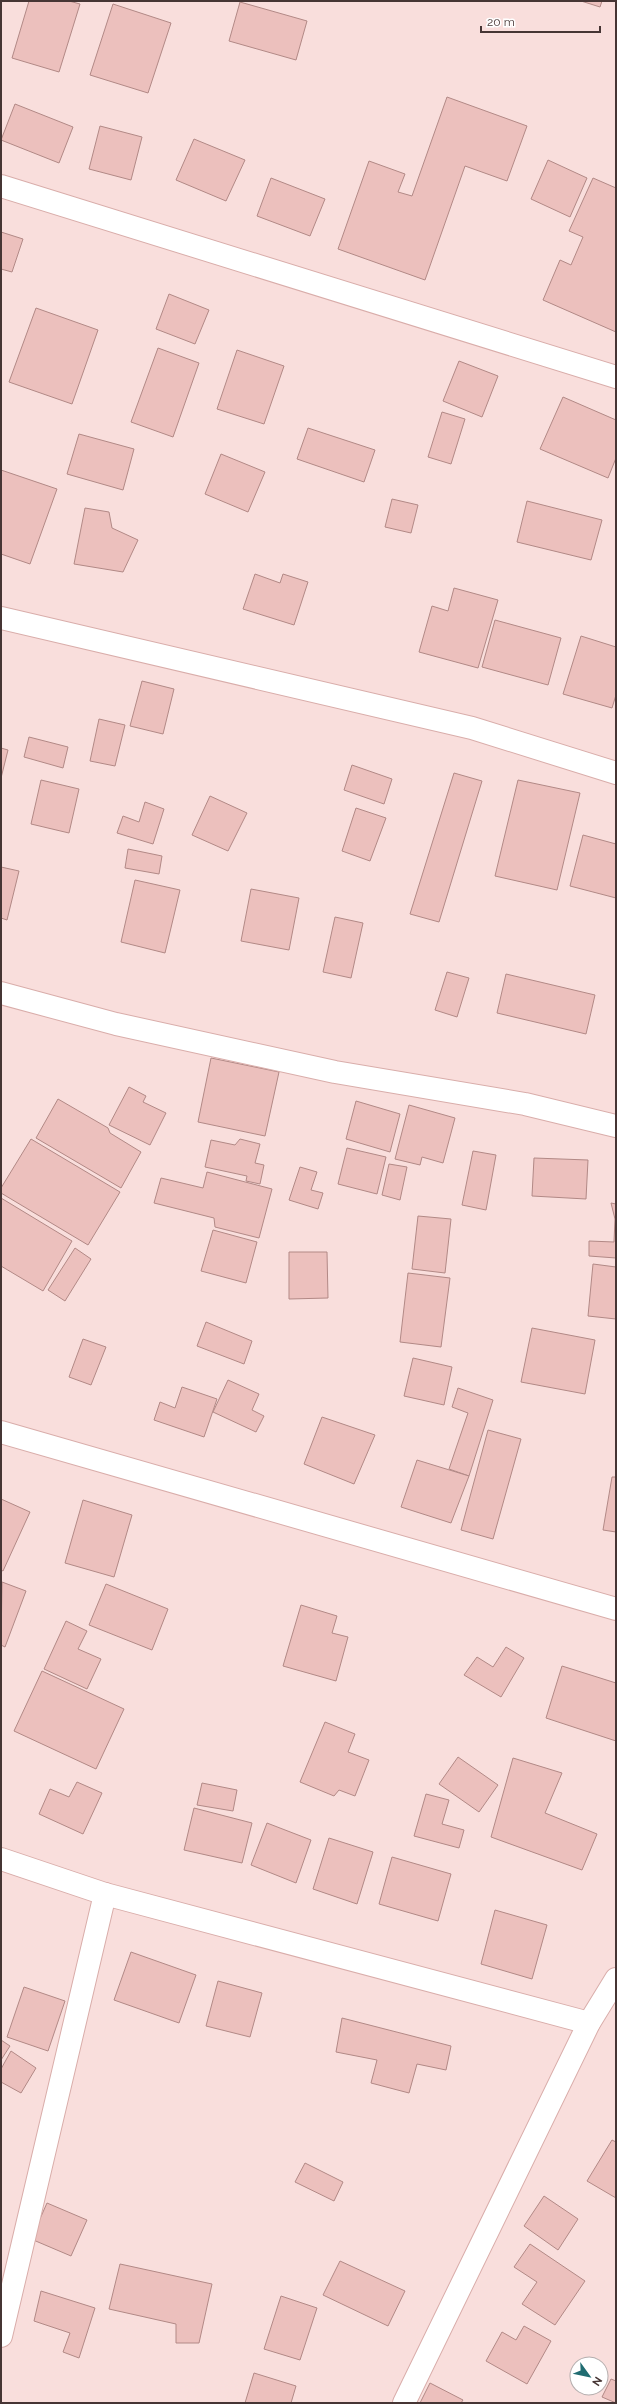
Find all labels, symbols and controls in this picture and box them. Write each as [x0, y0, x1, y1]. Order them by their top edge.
scale bar [481, 8, 600, 34]
text: 20 m [487, 15, 515, 29]
north arrow [569, 2356, 609, 2396]
text: N [589, 2374, 605, 2388]

